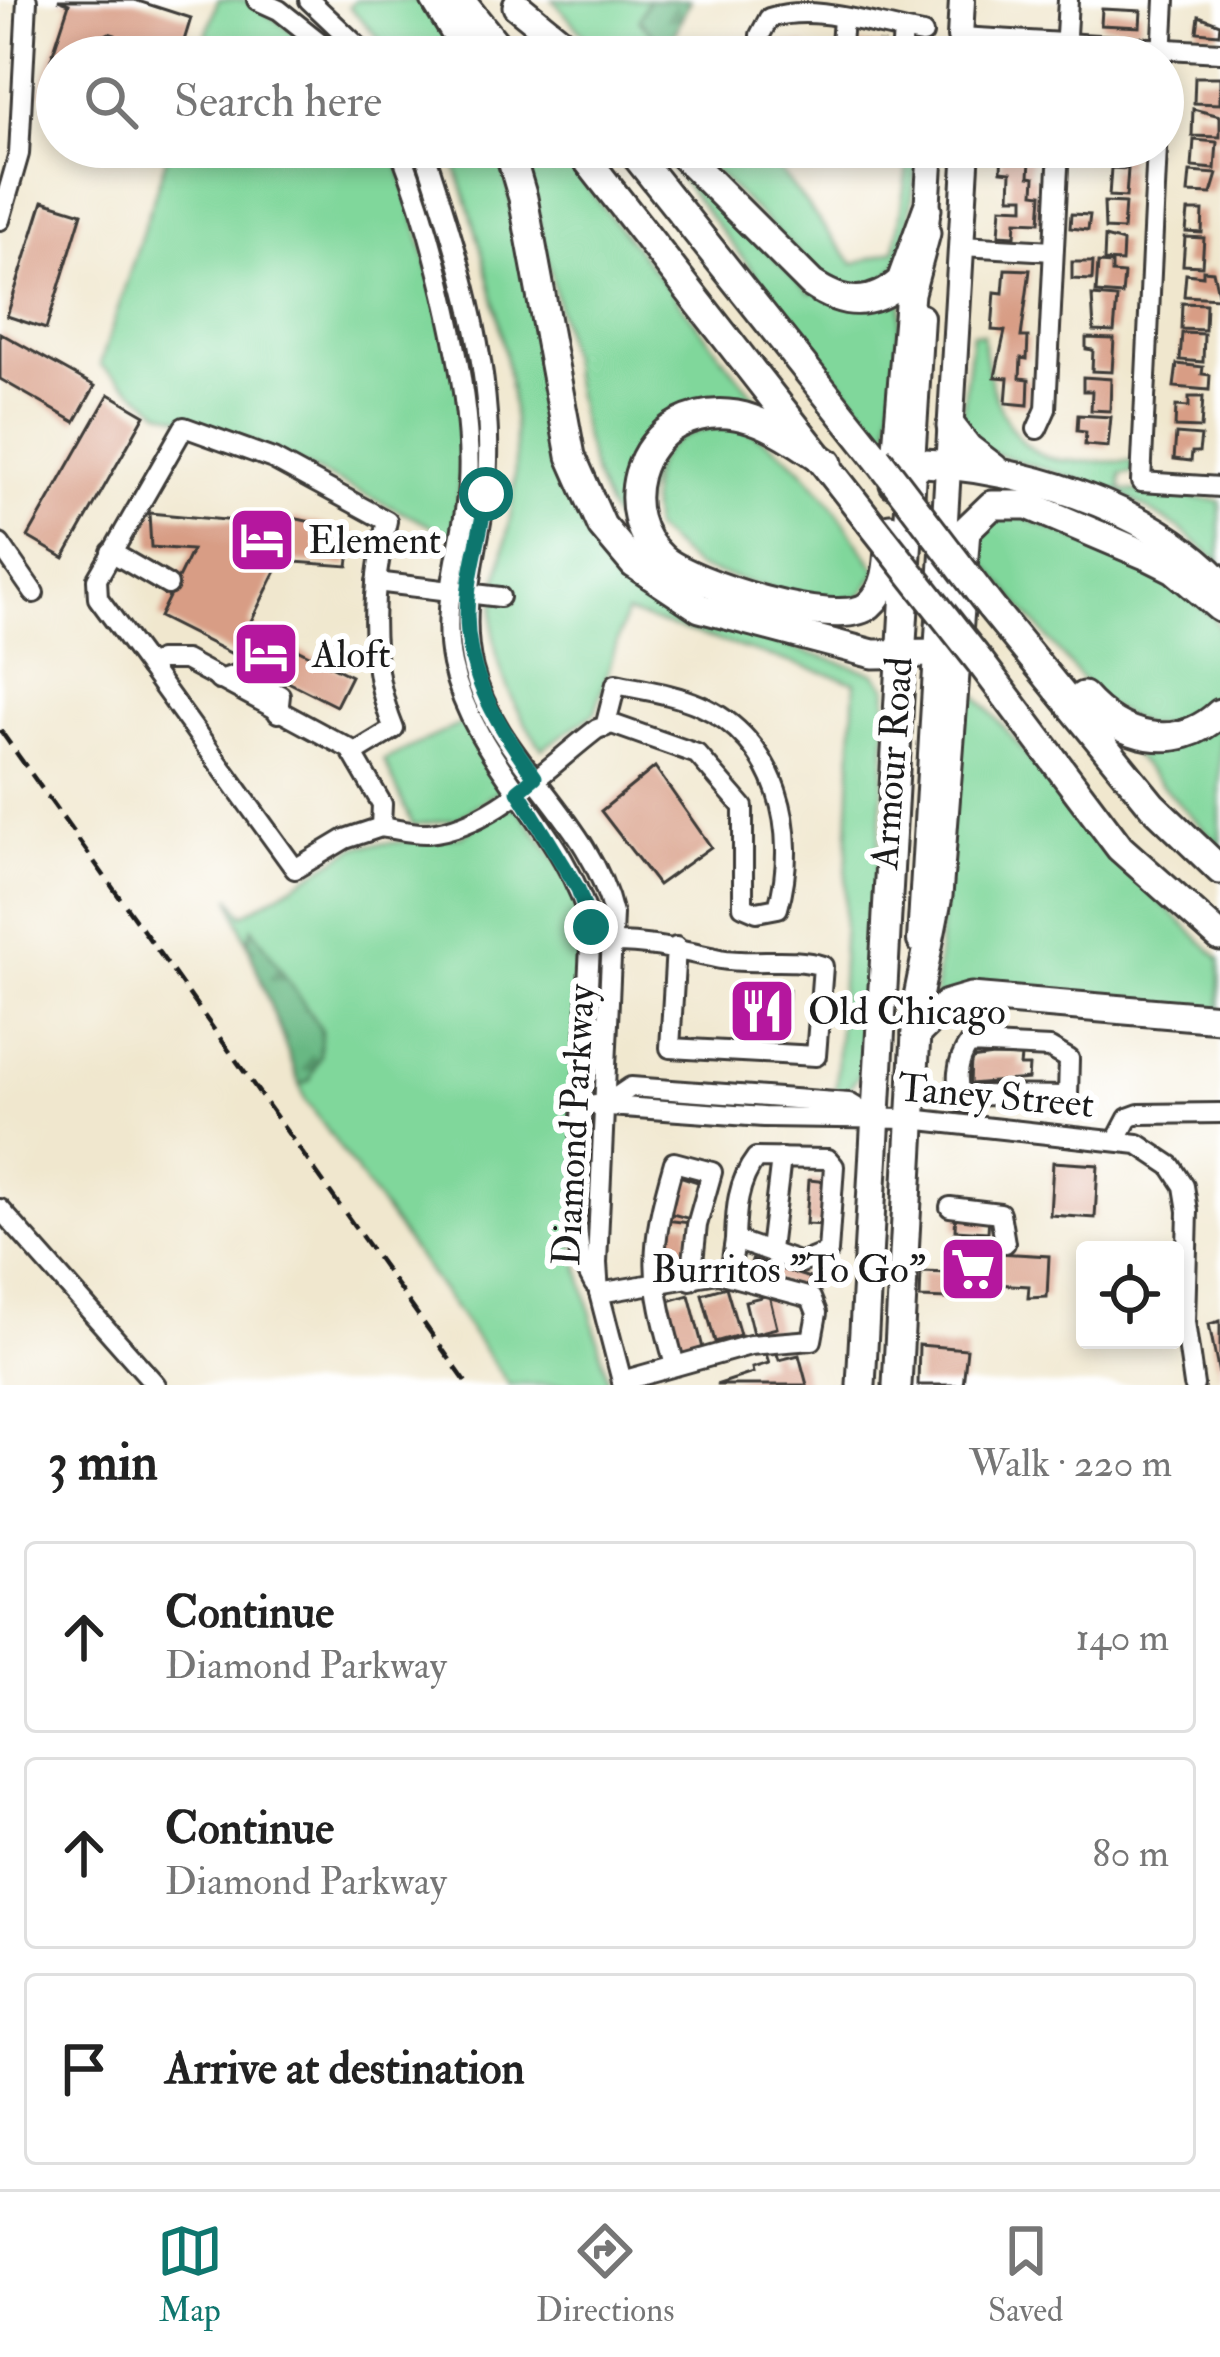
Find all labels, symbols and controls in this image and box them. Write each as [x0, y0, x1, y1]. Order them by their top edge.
search box [36, 36, 1184, 168]
icon: search [78, 69, 144, 135]
text: Search here [174, 74, 382, 130]
route start [459, 467, 513, 521]
hotel icon: Element [227, 505, 297, 575]
place label: Element [308, 516, 441, 565]
hotel icon: Aloft [231, 619, 301, 689]
place label: Aloft [311, 630, 391, 679]
street label: Armour Road [860, 655, 924, 872]
route end [564, 900, 618, 954]
restaurant icon: Old Chicago [727, 976, 797, 1046]
street label: Diamond Parkway [542, 982, 606, 1267]
place label: Old Chicago [808, 987, 1006, 1036]
street label: Taney Street [896, 1063, 1096, 1129]
supermarket icon: Burritos "To Go" [938, 1234, 1008, 1304]
map controls [1076, 1241, 1184, 1349]
button: locate [1076, 1241, 1184, 1349]
place label: Burritos "To Go" [651, 1245, 926, 1294]
text: 3 min [48, 1431, 158, 1495]
text: Walk · 220 m [969, 1439, 1172, 1488]
text: Continue [165, 1585, 334, 1641]
icon: ahead [51, 1604, 117, 1670]
text: 140 m [1076, 1613, 1169, 1662]
text: Diamond Parkway [165, 1641, 447, 1690]
text: Continue [165, 1801, 334, 1857]
icon: ahead [51, 1820, 117, 1886]
text: 80 m [1092, 1829, 1169, 1878]
text: Diamond Parkway [165, 1857, 447, 1906]
icon: arrive [51, 2036, 117, 2102]
text: Arrive at destination [165, 2041, 525, 2097]
tab: Map [157, 2218, 223, 2331]
tab: Directions [536, 2218, 675, 2331]
tab: Saved [988, 2218, 1063, 2331]

